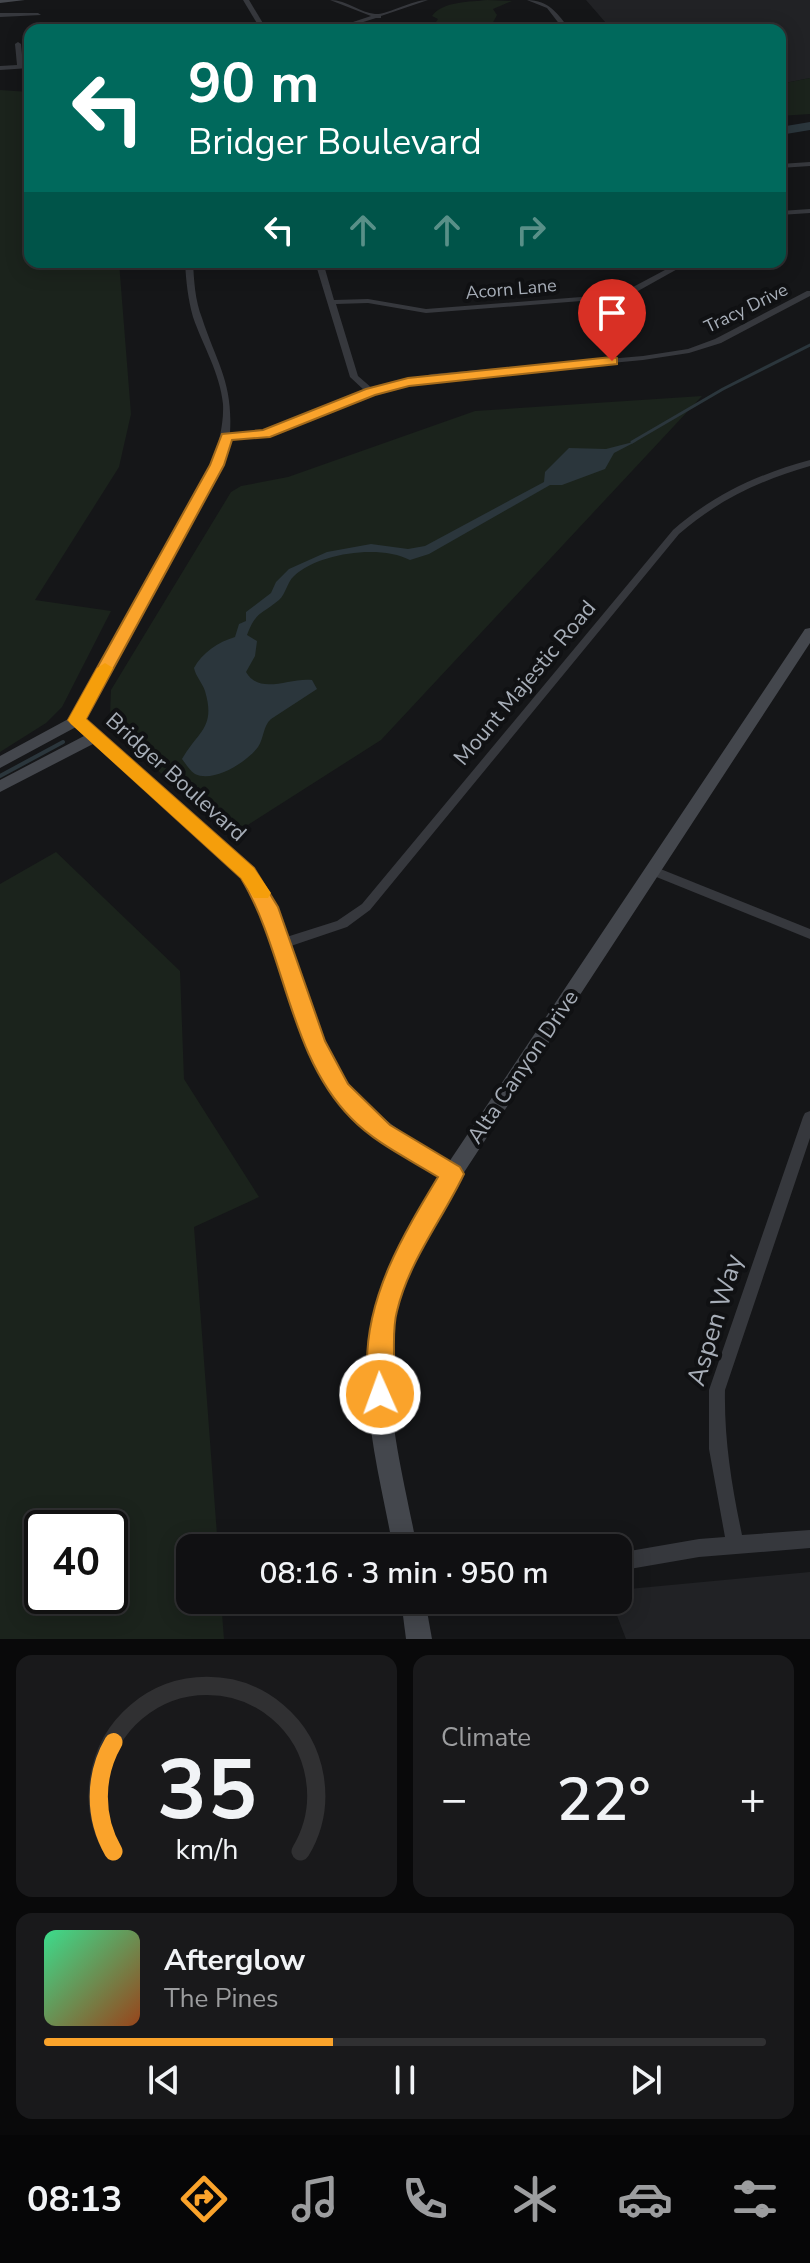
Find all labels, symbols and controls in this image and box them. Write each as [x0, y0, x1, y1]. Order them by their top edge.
text: 90 m [188, 45, 319, 122]
icon: left [56, 56, 160, 160]
text: Bridger Boulevard [188, 118, 482, 167]
icon: left [257, 208, 301, 252]
icon: ahead [341, 208, 385, 252]
icon: ahead [425, 208, 469, 252]
icon: right [509, 208, 553, 252]
street label: Acorn Lane [464, 273, 558, 305]
street label: Tracy Drive [700, 277, 792, 339]
pin [578, 279, 646, 361]
icon: arrive [590, 291, 634, 335]
street label: Mount Majestic Road [447, 594, 603, 772]
street label: Bridger Boulevard [99, 706, 253, 848]
street label: Alta Canyon Drive [460, 984, 586, 1150]
street label: Aspen Way [678, 1249, 752, 1390]
position arrow [338, 1352, 422, 1436]
speed limit sign: 40 [24, 1510, 128, 1614]
text: 08:16 · 3 min · 950 m [259, 1553, 549, 1594]
text: Climate [441, 1720, 531, 1755]
text: 35 [157, 1734, 256, 1847]
text: 22° [556, 1759, 651, 1841]
text: − [441, 1770, 467, 1830]
text: + [740, 1770, 766, 1830]
text: km/h [175, 1830, 238, 1869]
text: Afterglow [164, 1940, 305, 1981]
text: The Pines [164, 1981, 279, 2016]
icon: previous [142, 2058, 186, 2102]
icon: pause [383, 2058, 427, 2102]
icon: next [624, 2058, 668, 2102]
icon: directions [176, 2171, 232, 2227]
icon: music [287, 2171, 343, 2227]
icon: phone [397, 2171, 453, 2227]
icon: climate [507, 2171, 563, 2227]
icon: car [617, 2171, 673, 2227]
icon: filters [727, 2171, 783, 2227]
text: 08:13 [27, 2175, 122, 2224]

